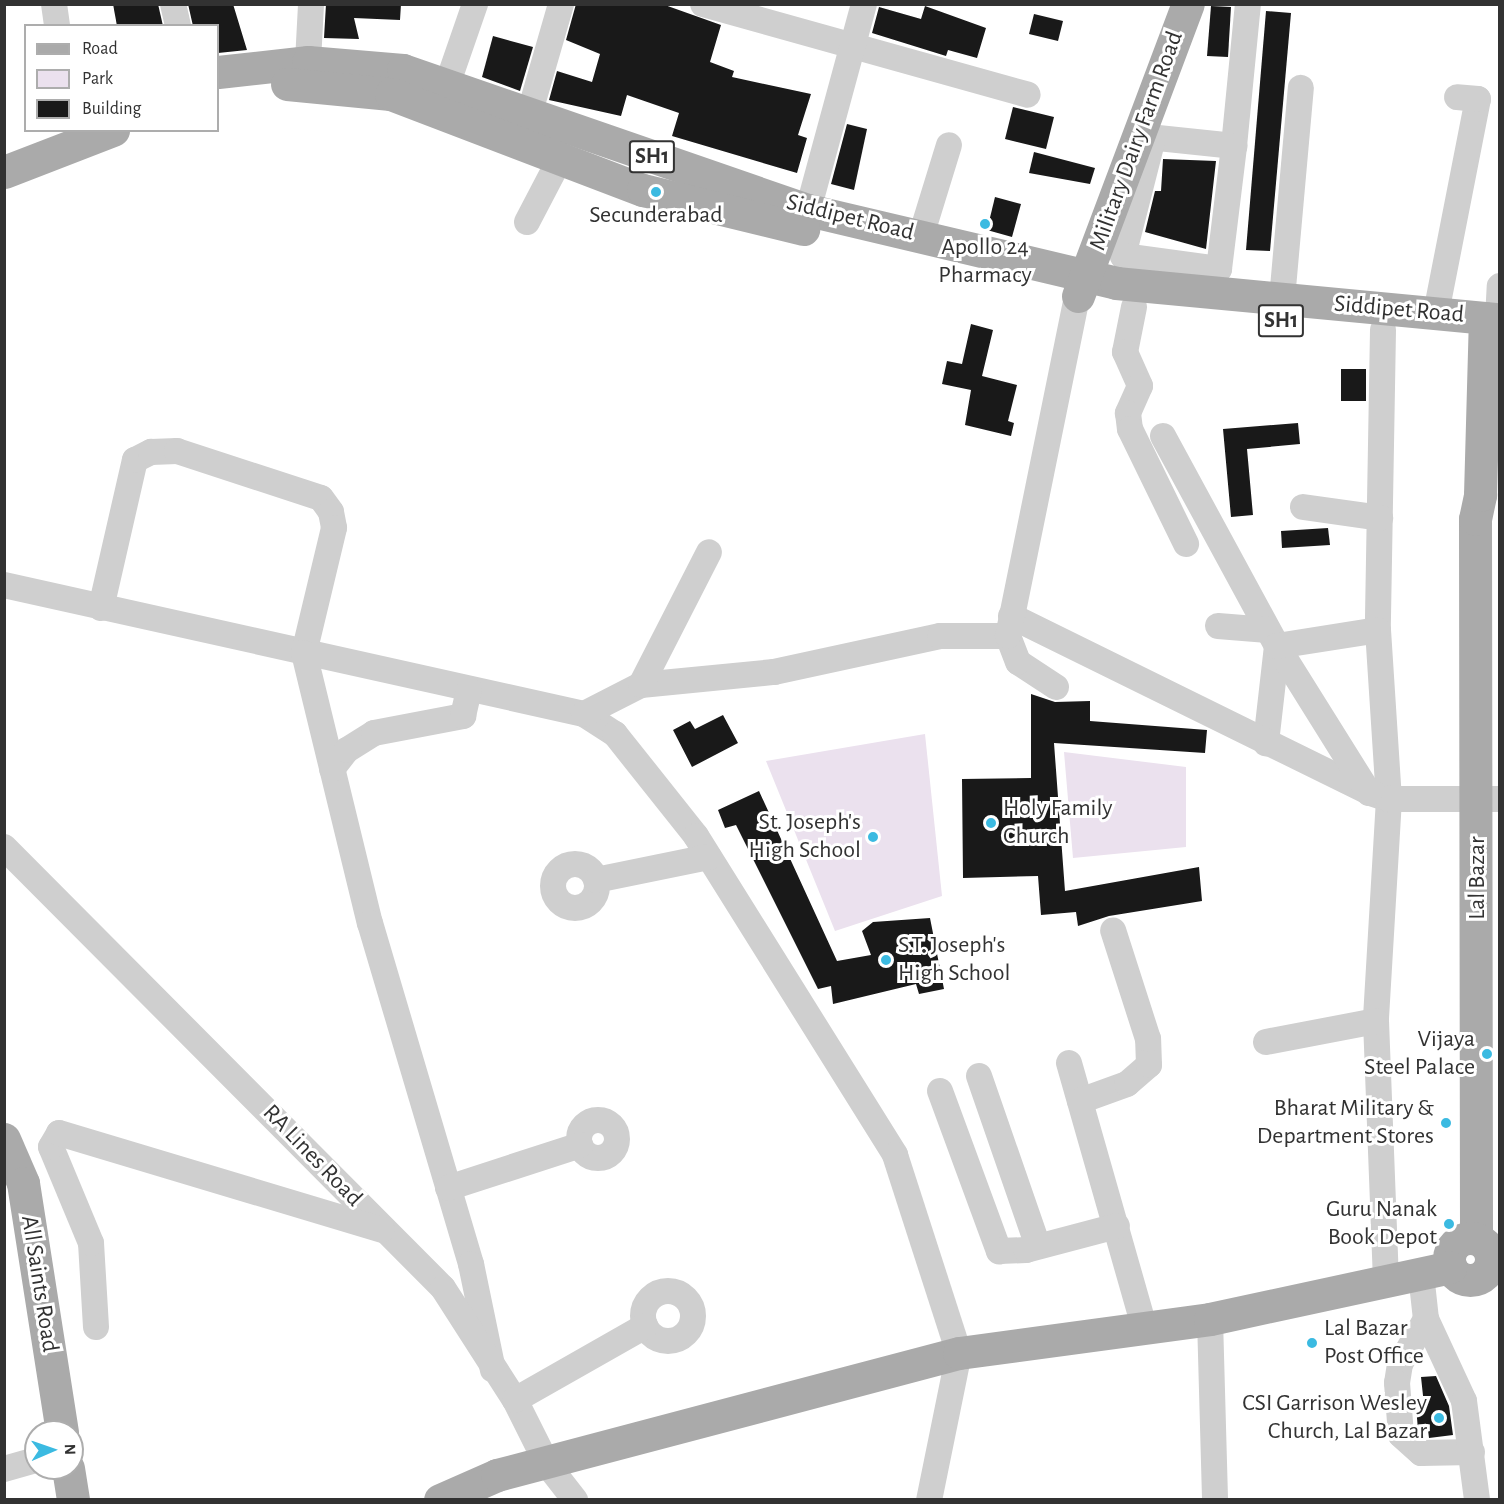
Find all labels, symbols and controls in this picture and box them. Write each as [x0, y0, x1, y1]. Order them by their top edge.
legend [24, 24, 219, 132]
street label: Military Dairy Farm Road [1084, 27, 1190, 255]
text: Road [82, 40, 118, 58]
text: Park [82, 70, 113, 88]
text: Building [82, 100, 141, 118]
road number: SH1 [628, 138, 676, 176]
marker: Secunderabad [649, 185, 663, 199]
street label: Siddipet Road [783, 188, 917, 248]
place label: Secunderabad [589, 202, 723, 230]
marker: Apollo 24 Pharmacy [978, 217, 992, 231]
place label: Apollo 24 Pharmacy [938, 234, 1032, 290]
street label: Siddipet Road [1333, 290, 1465, 330]
road number: SH1 [1257, 302, 1305, 340]
place label: Holy Family Church [1003, 795, 1113, 851]
place label: St. Joseph's High School [749, 809, 861, 865]
marker: Holy Family Church [984, 816, 998, 830]
marker: St. Joseph's High School [866, 830, 880, 844]
street label: Lal Bazar [1464, 836, 1492, 920]
place label: S.T. Joseph's High School [898, 932, 1010, 988]
marker: S.T. Joseph's High School [879, 953, 893, 967]
place label: Vijaya Steel Palace [1364, 1026, 1475, 1082]
marker: Vijaya Steel Palace [1480, 1047, 1494, 1061]
place label: Bharat Military & Department Stores [1257, 1095, 1434, 1151]
street label: RA Lines Road [256, 1099, 368, 1213]
marker: Bharat Military & Department Stores [1439, 1116, 1453, 1130]
place label: Guru Nanak Book Depot [1326, 1196, 1437, 1252]
street label: All Saints Road [14, 1214, 64, 1354]
marker: Guru Nanak Book Depot [1442, 1217, 1456, 1231]
place label: Lal Bazar Post Office [1324, 1315, 1424, 1371]
marker: Lal Bazar Post Office [1305, 1336, 1319, 1350]
place label: CSI Garrison Wesley Church, Lal Bazar [1242, 1390, 1427, 1446]
marker: CSI Garrison Wesley Church, Lal Bazar [1432, 1411, 1446, 1425]
north arrow [24, 1420, 84, 1480]
text: N [62, 1444, 78, 1455]

